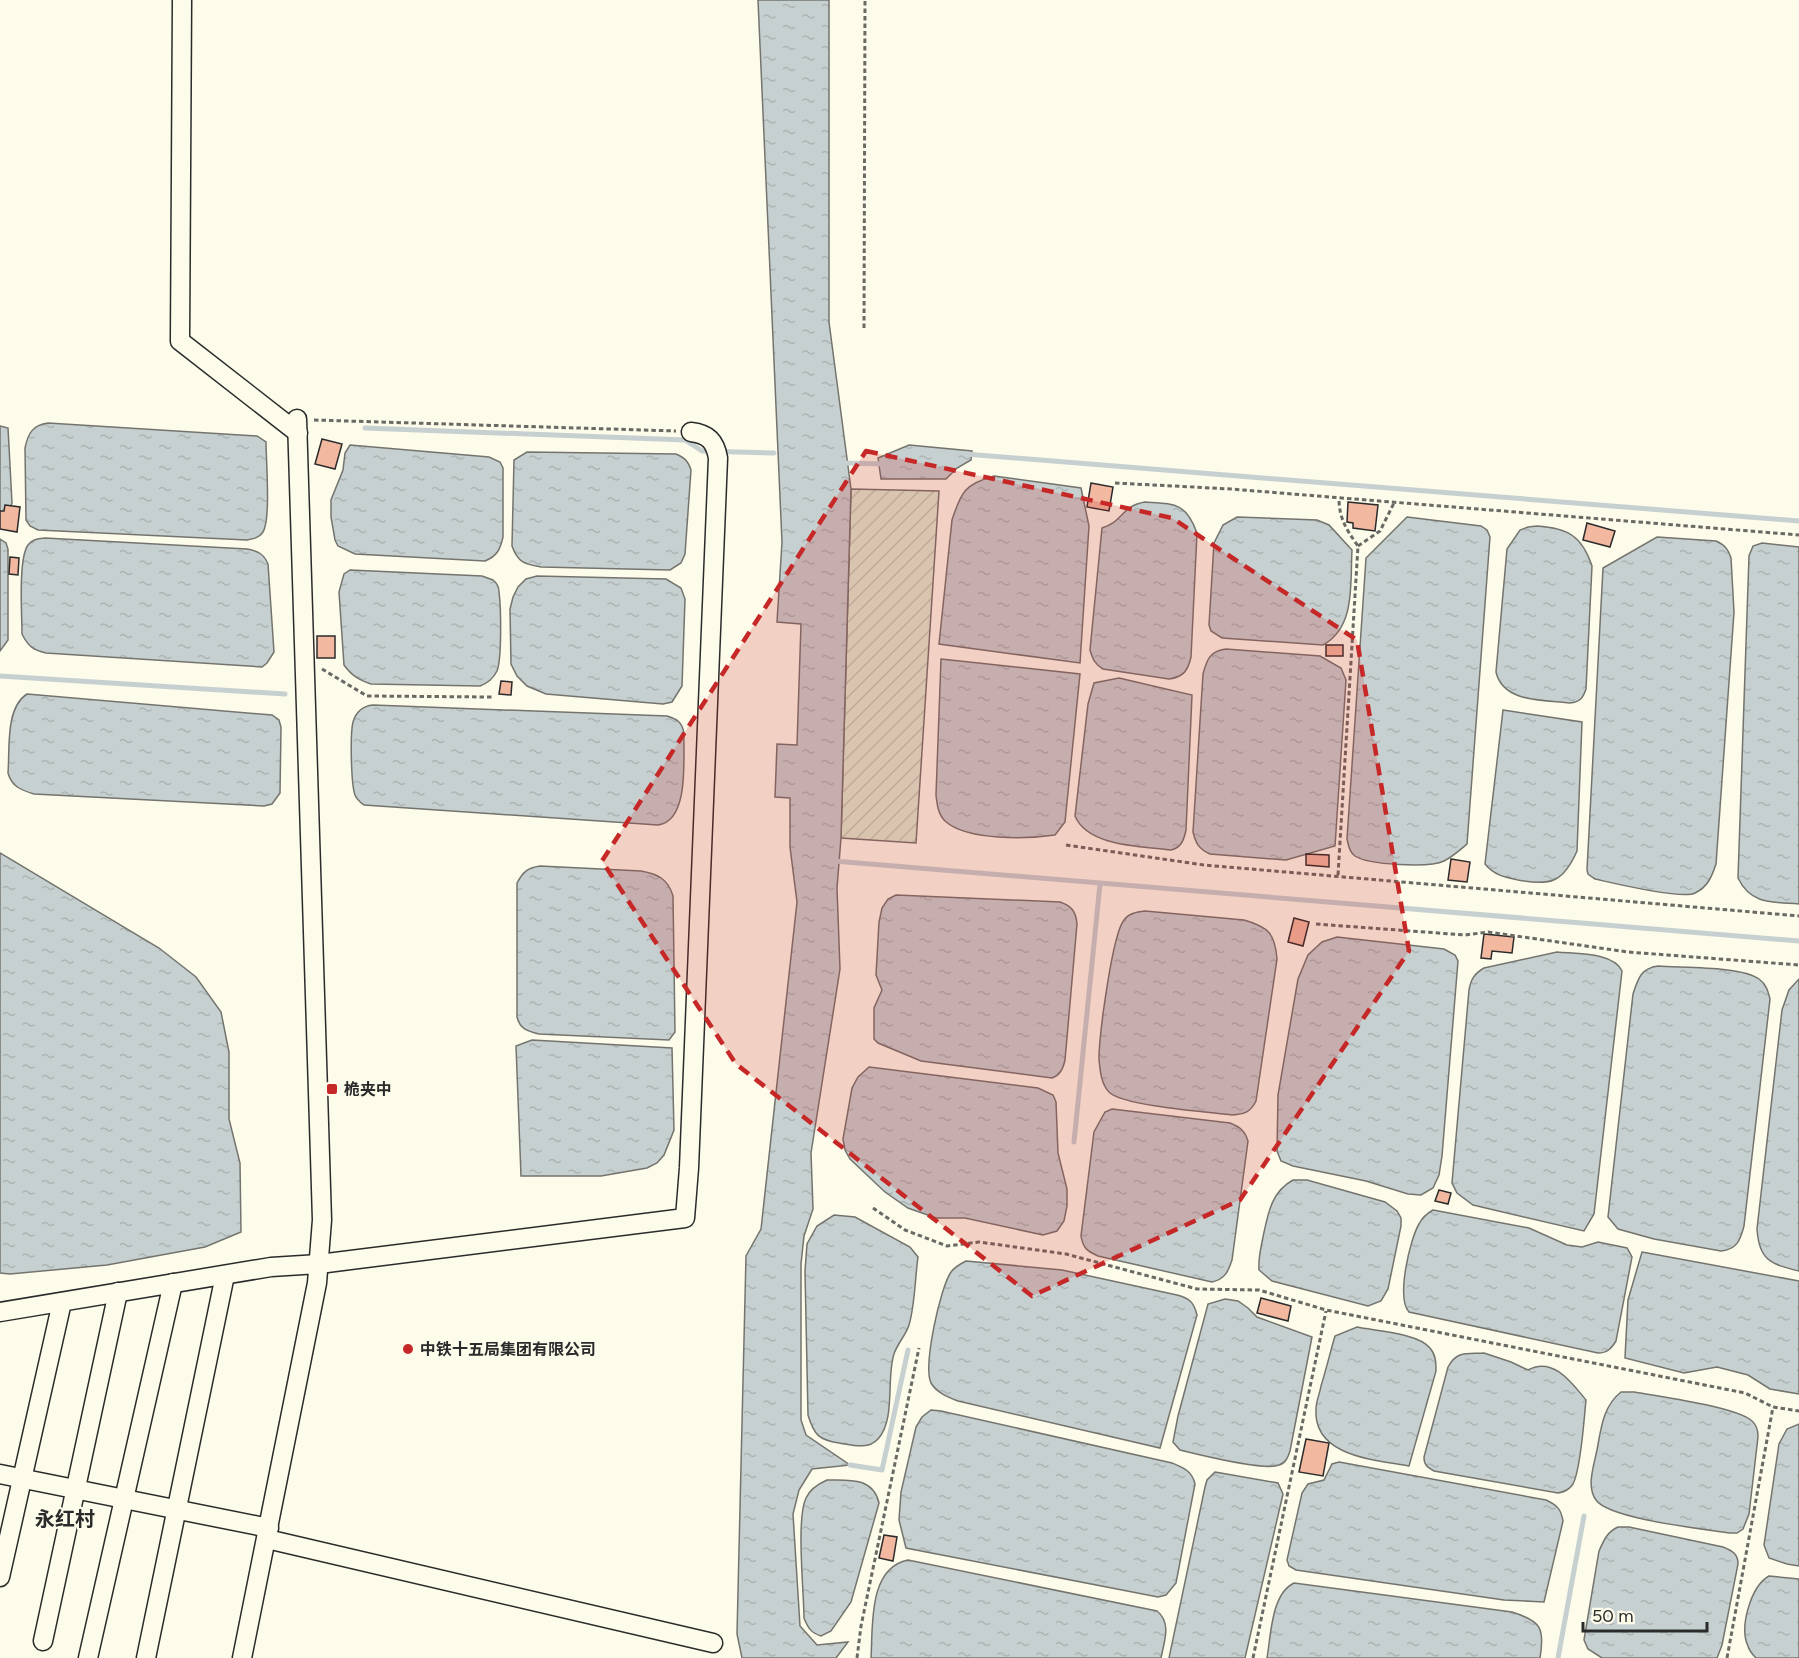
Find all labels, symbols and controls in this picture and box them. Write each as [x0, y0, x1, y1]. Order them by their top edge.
place label: 桅夹中 [344, 1080, 392, 1099]
marker: 桅夹中 [325, 1082, 339, 1096]
place label: 中铁十五局集团有限公司 [420, 1340, 596, 1359]
marker: 中铁十五局集团有限公司 [401, 1342, 415, 1356]
district label: 永红村 [35, 1507, 95, 1531]
scale bar [1583, 1595, 1708, 1633]
text: 50 m [1592, 1605, 1634, 1627]

